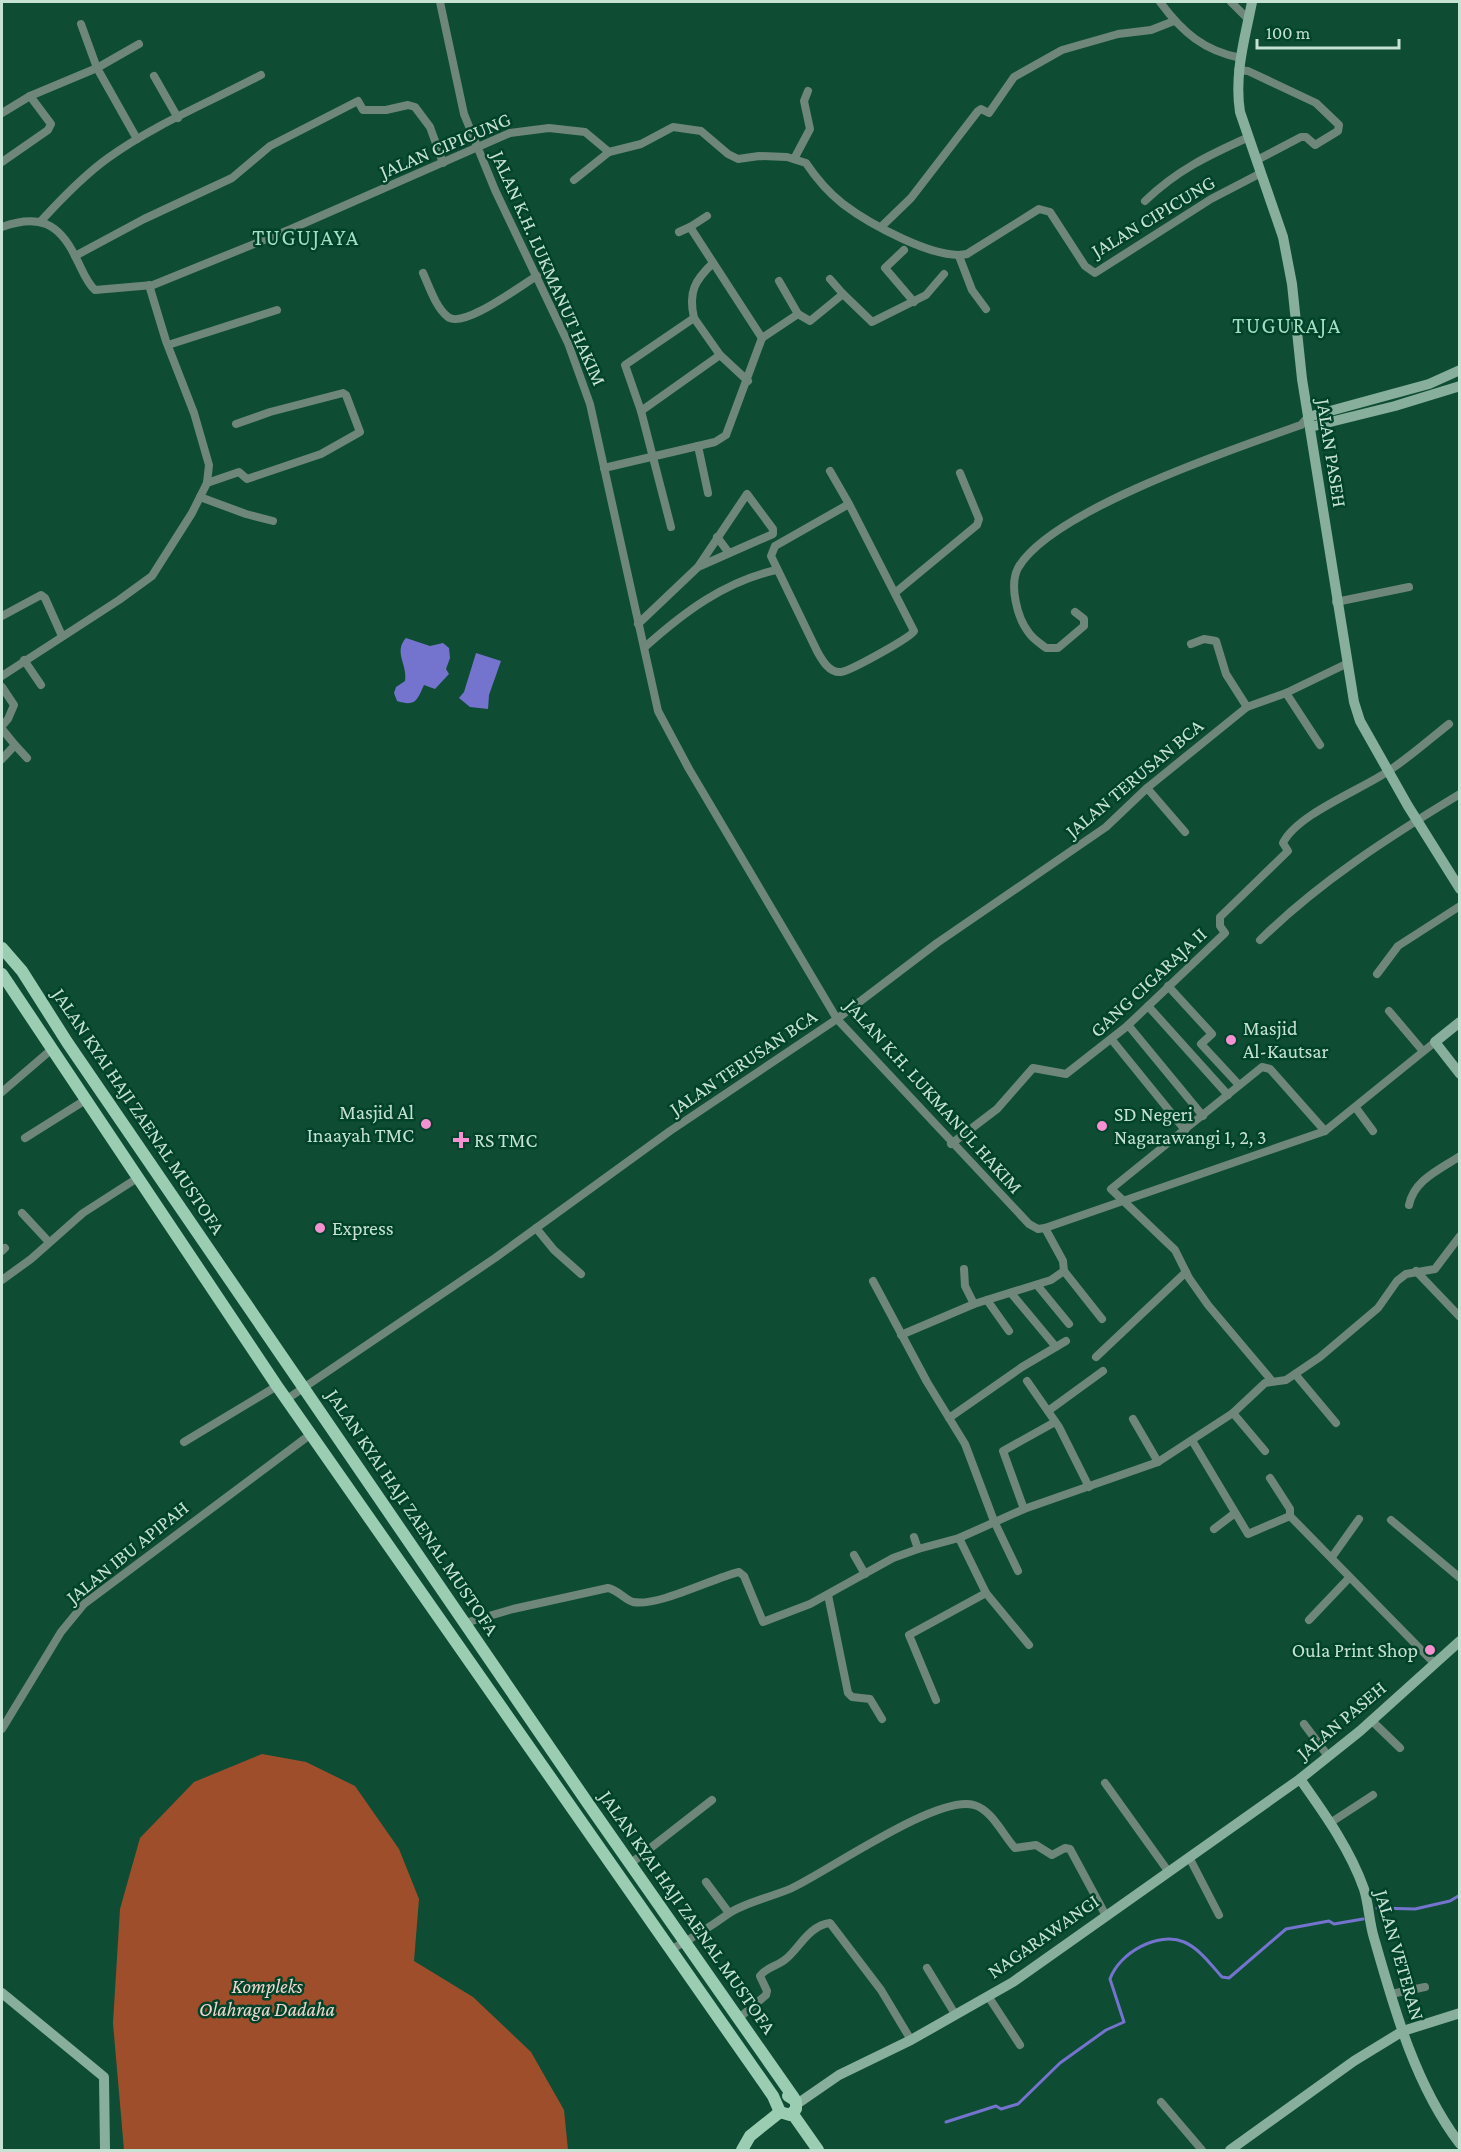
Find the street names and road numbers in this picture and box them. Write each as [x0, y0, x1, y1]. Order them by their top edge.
street label: JALAN CIPICUNG [374, 107, 514, 184]
street label: JALAN K.H. LUKMANUT HAKIM [485, 145, 611, 389]
street label: JALAN CIPICUNG [1086, 170, 1219, 263]
street label: JALAN PASEH [1311, 395, 1351, 509]
street label: JALAN TERUSAN BCA [1059, 714, 1208, 844]
street label: GANG CIGARAJA II [1085, 923, 1211, 1042]
street label: JALAN KYAI HAJI ZAENAL MUSTOFA [46, 982, 230, 1239]
street label: JALAN K.H. LUKMANUL HAKIM [839, 993, 1027, 1198]
street label: JALAN TERUSAN BCA [664, 1004, 822, 1121]
street label: JALAN KYAI HAJI ZAENAL MUSTOFA [320, 1383, 504, 1640]
street label: JALAN IBU APIPAH [60, 1496, 193, 1610]
street label: JALAN PASEH [1290, 1676, 1391, 1766]
street label: JALAN KYAI HAJI ZAENAL MUSTOFA [593, 1785, 781, 2039]
street label: JALAN VETERAN [1369, 1885, 1429, 2023]
street label: NAGARAWANGI [983, 1890, 1103, 1982]

